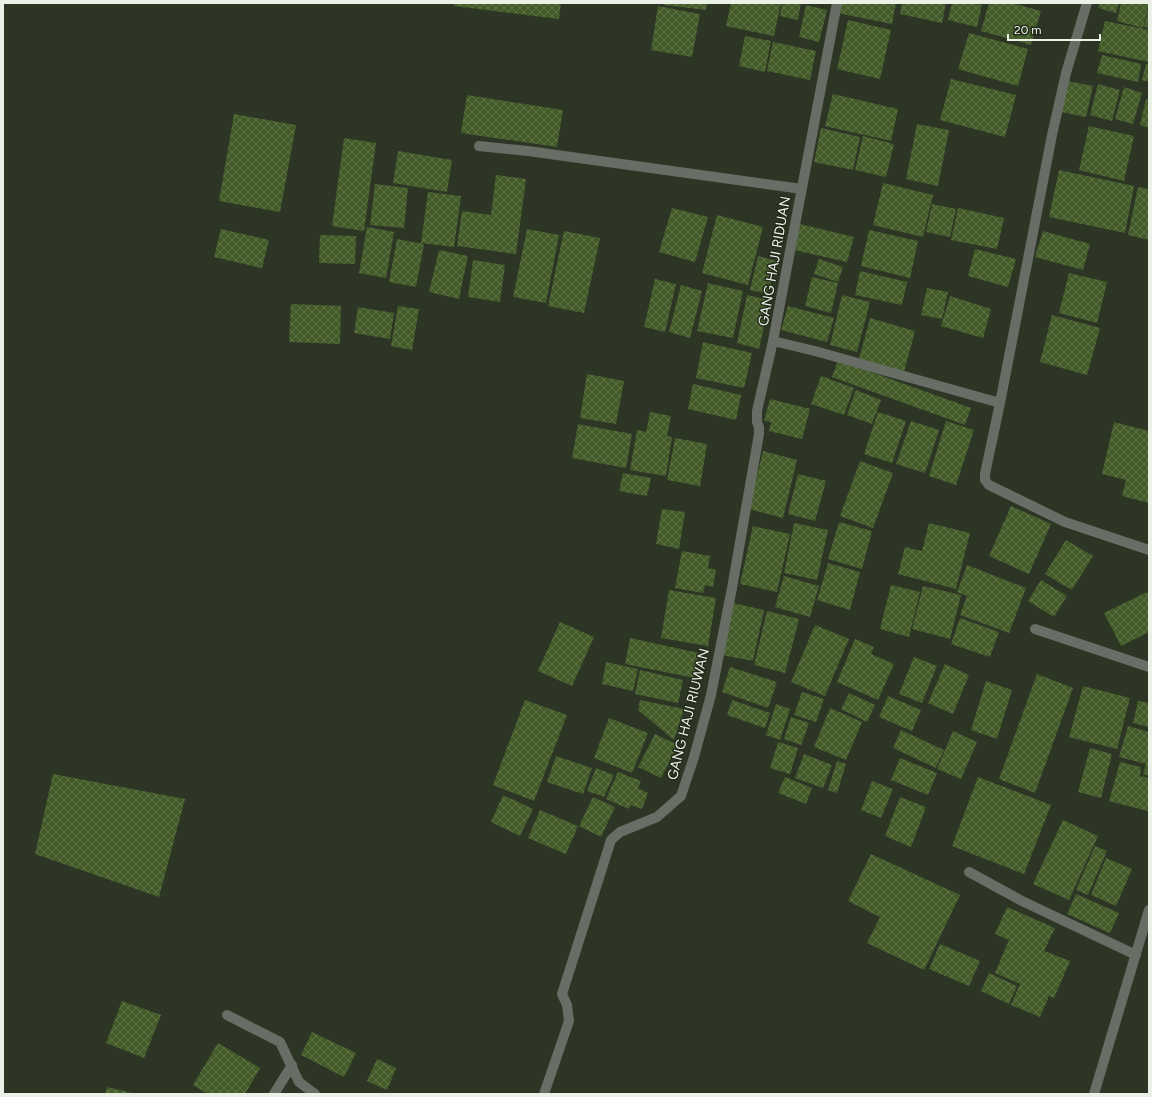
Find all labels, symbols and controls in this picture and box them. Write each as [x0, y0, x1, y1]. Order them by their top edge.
scale bar [1008, 16, 1100, 42]
text: 20 m [1014, 23, 1042, 37]
street label: GANG HAJI RIDUAN [755, 195, 794, 327]
street label: GANG HAJI RIUWAN [664, 647, 713, 782]

